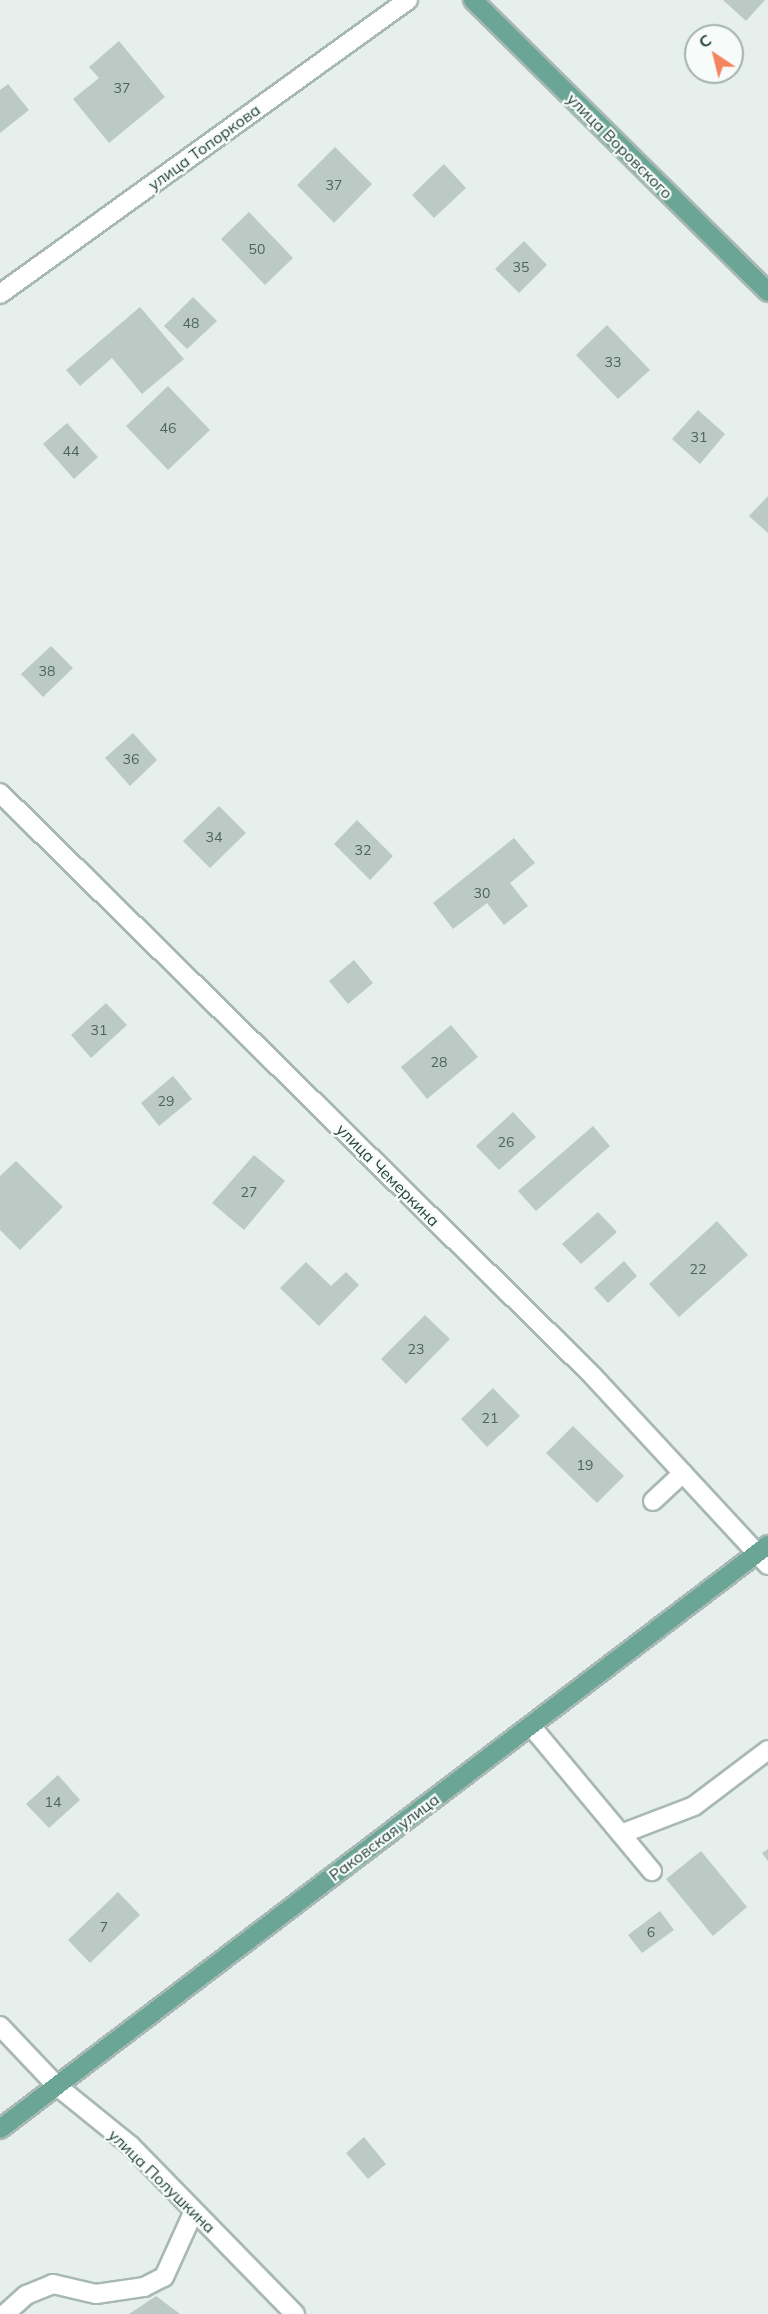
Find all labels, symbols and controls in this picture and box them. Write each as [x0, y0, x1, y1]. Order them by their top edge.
north arrow [684, 24, 744, 84]
text: С [695, 30, 715, 52]
house number: 37 [114, 80, 130, 96]
street label: улица Воровского [563, 89, 677, 203]
street label: улица Топоркова [144, 100, 264, 194]
house number: 37 [326, 177, 342, 193]
house number: 50 [249, 241, 265, 257]
house number: 35 [513, 259, 529, 275]
house number: 48 [183, 315, 199, 331]
house number: 33 [605, 354, 621, 370]
house number: 46 [160, 420, 176, 436]
house number: 31 [691, 429, 707, 445]
house number: 44 [63, 443, 79, 459]
house number: 38 [39, 663, 55, 679]
house number: 36 [123, 751, 139, 767]
house number: 34 [206, 829, 222, 845]
house number: 32 [355, 842, 371, 858]
house number: 30 [474, 885, 490, 901]
house number: 31 [91, 1022, 107, 1038]
house number: 28 [431, 1054, 447, 1070]
house number: 29 [158, 1093, 174, 1109]
street label: улица Чемеркина [333, 1120, 443, 1230]
house number: 26 [498, 1134, 514, 1150]
house number: 27 [241, 1184, 257, 1200]
house number: 22 [690, 1261, 706, 1277]
house number: 23 [408, 1341, 424, 1357]
house number: 21 [482, 1410, 498, 1426]
house number: 19 [577, 1457, 593, 1473]
street label: Раковская улица [325, 1789, 443, 1885]
house number: 14 [45, 1794, 61, 1810]
house number: 7 [100, 1919, 108, 1935]
house number: 6 [647, 1924, 655, 1940]
street label: улица Полушкина [105, 2125, 219, 2237]

